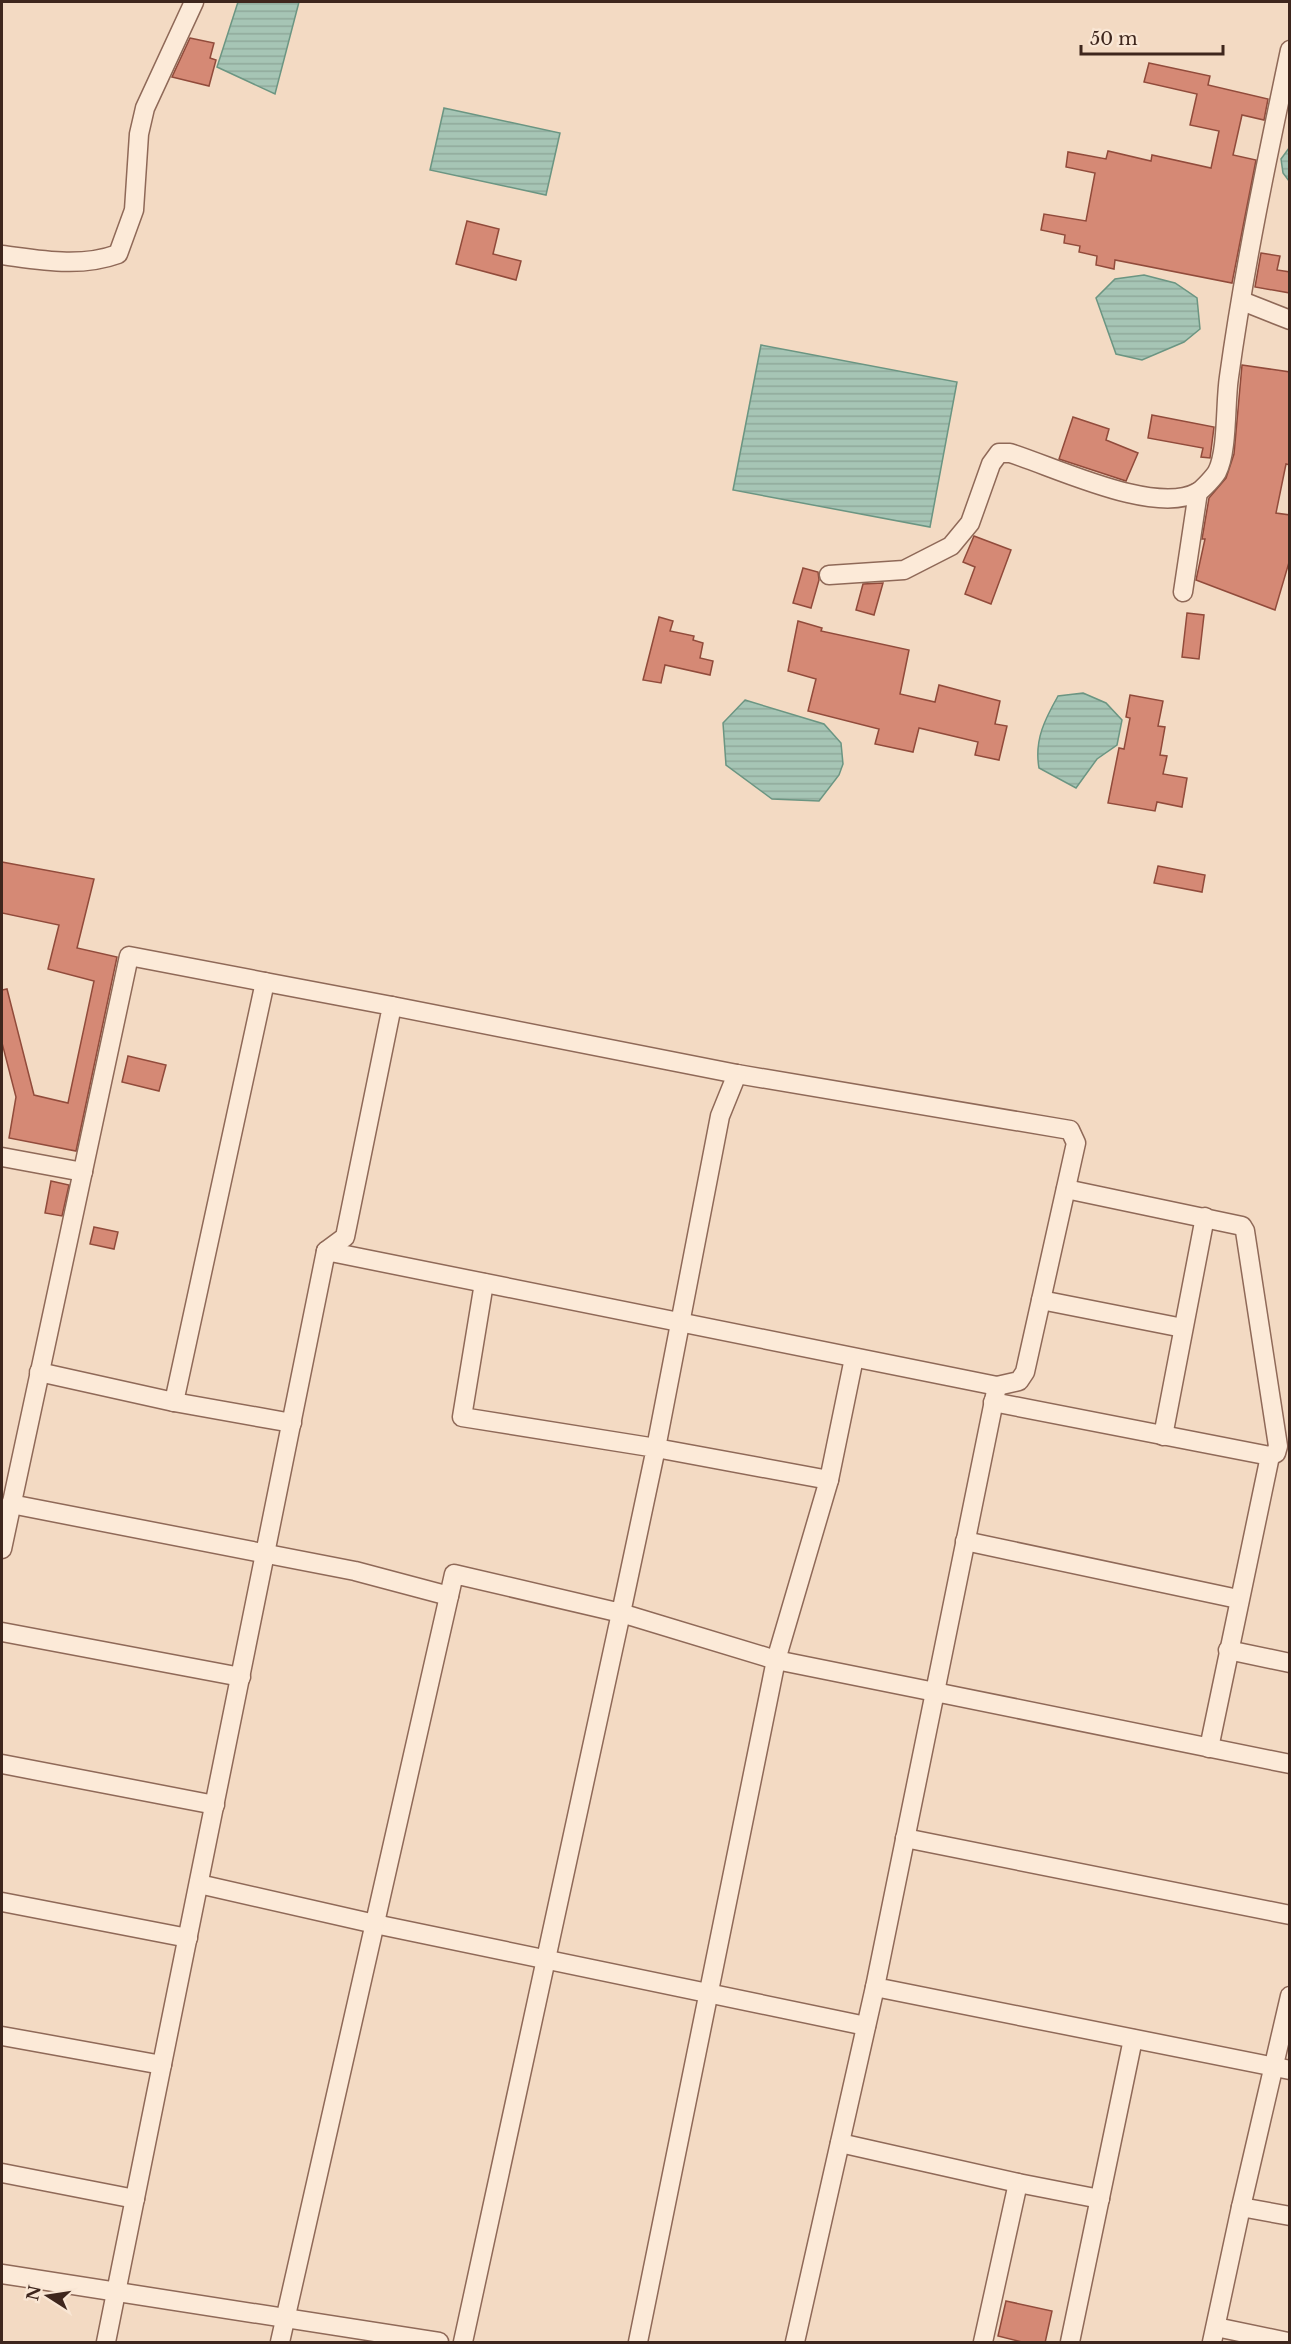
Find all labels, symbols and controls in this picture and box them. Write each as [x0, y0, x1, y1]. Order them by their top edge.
scale bar [1081, 18, 1224, 56]
text: 50 m [1090, 28, 1138, 50]
north arrow [18, 2266, 78, 2326]
text: N [22, 2283, 45, 2302]

